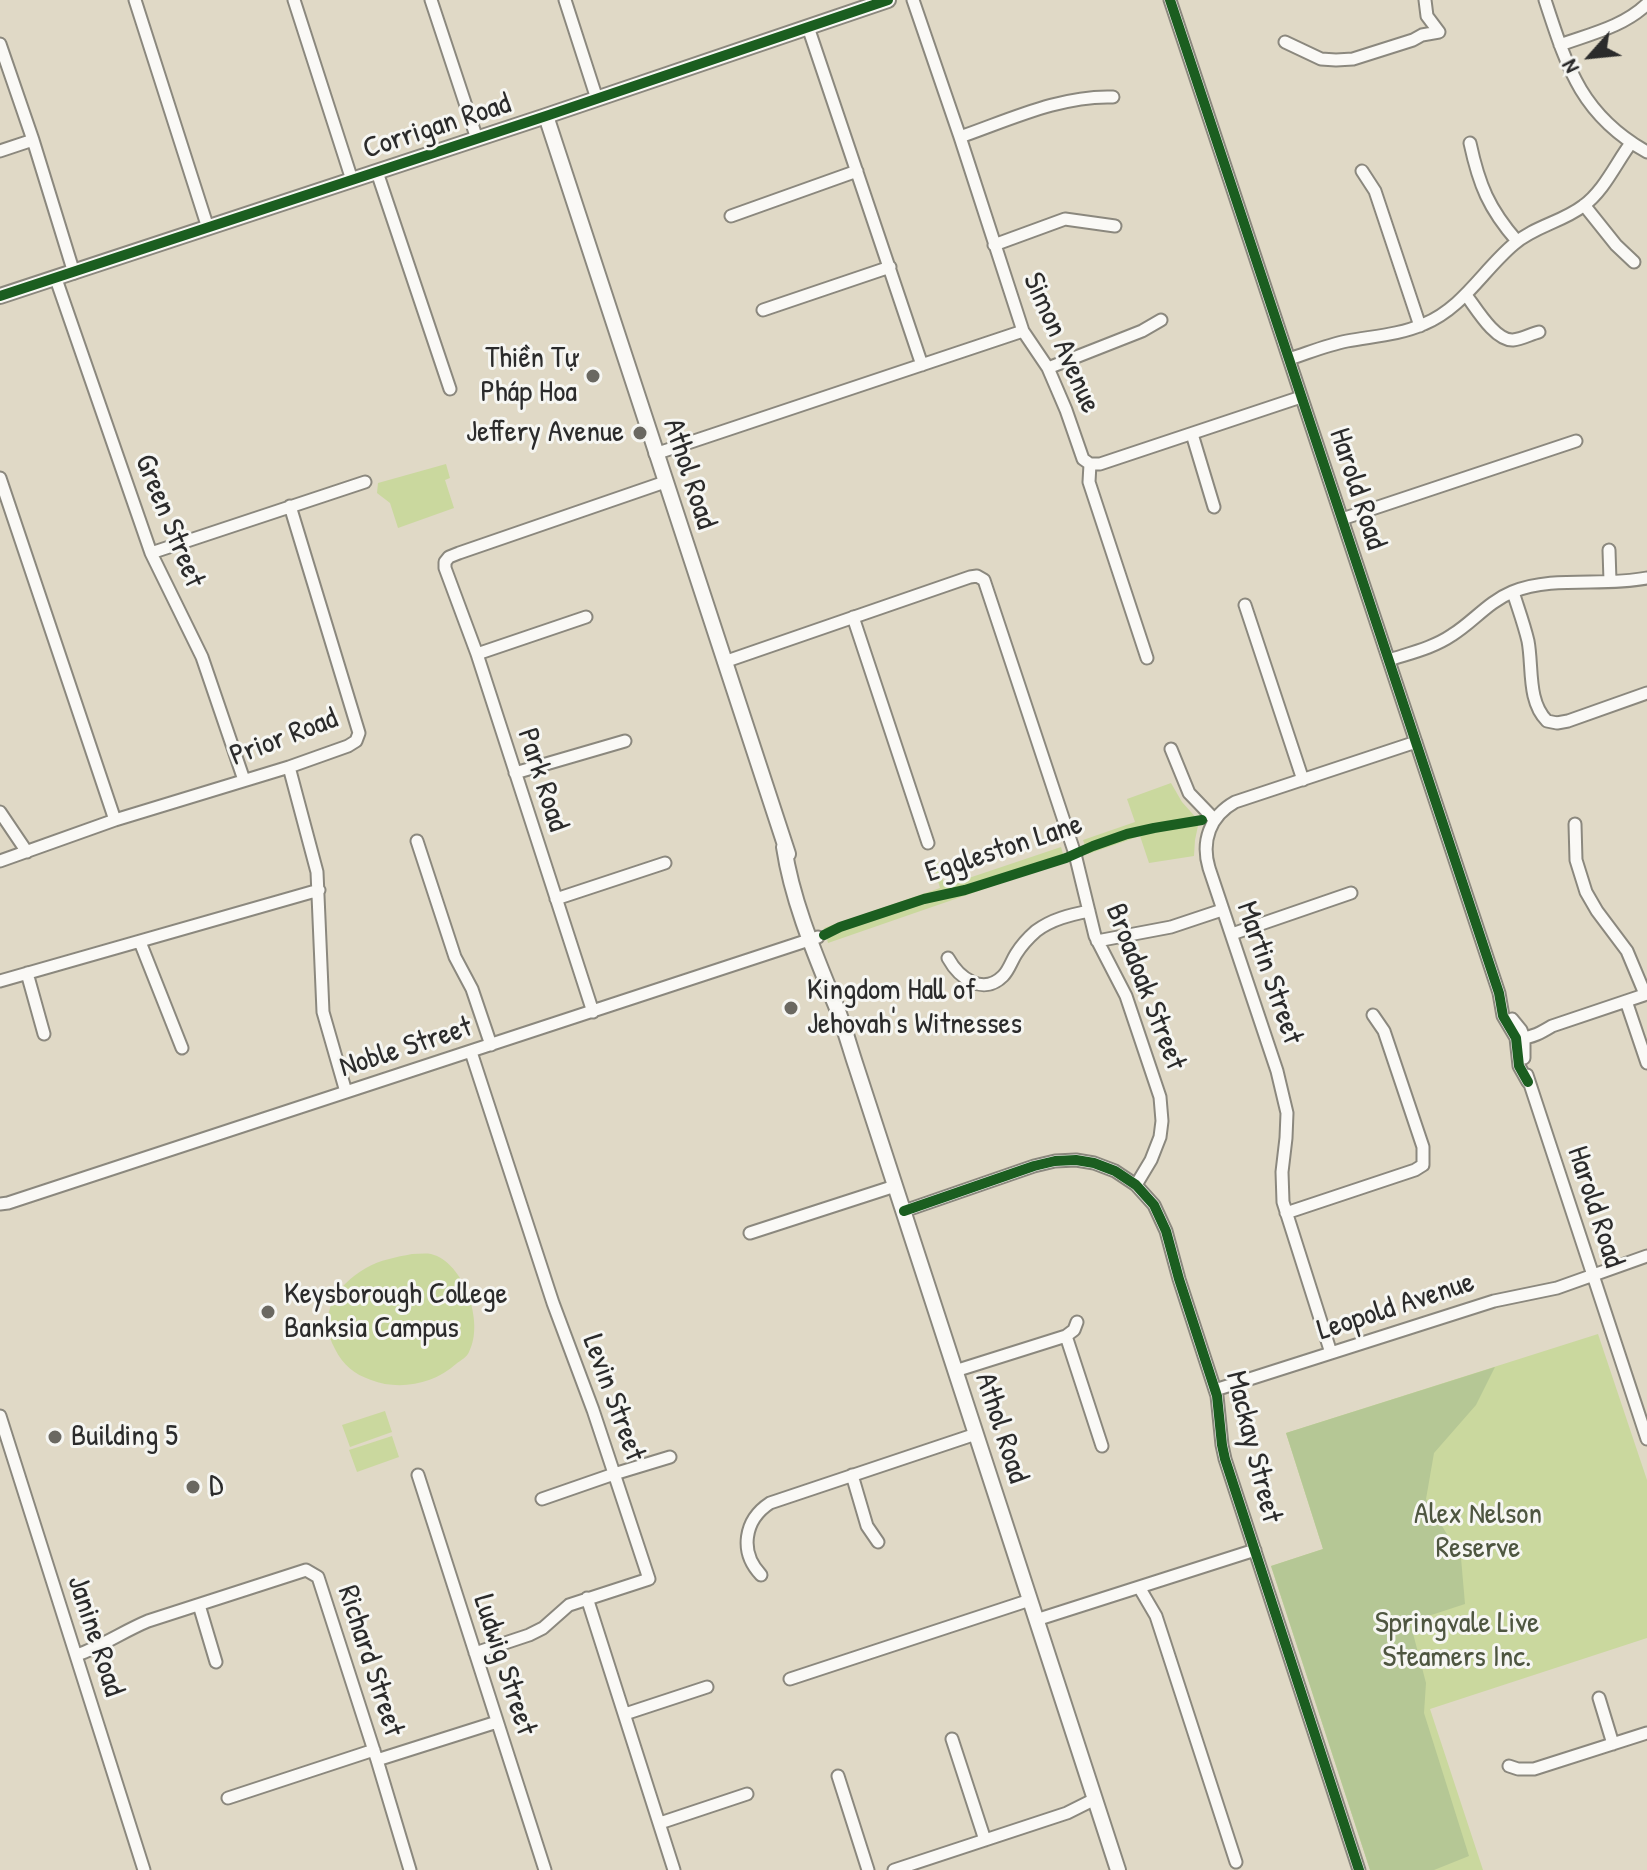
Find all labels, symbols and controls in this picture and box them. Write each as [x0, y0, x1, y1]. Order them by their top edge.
north arrow [1551, 16, 1631, 96]
text: N [1554, 55, 1586, 79]
street label: Corrigan Road [359, 86, 515, 168]
street label: Simon Avenue [1014, 267, 1108, 419]
place label: Thiền Tự Pháp Hoa [481, 341, 577, 412]
marker: Thiền Tự Pháp Hoa [584, 367, 602, 385]
street label: Athol Road [654, 414, 724, 534]
place label: Jeffery Avenue [466, 415, 624, 451]
marker: Jeffery Avenue [631, 424, 649, 442]
street label: Harold Road [1321, 424, 1393, 554]
street label: Green Street [126, 449, 212, 593]
street label: Prior Road [225, 701, 343, 775]
street label: Park Road [508, 724, 576, 836]
street label: Eggleston Lane [921, 807, 1087, 891]
street label: Martin Street [1228, 897, 1310, 1049]
street label: Broadoak Street [1097, 899, 1193, 1075]
place label: Kingdom Hall of Jehovah's Witnesses [807, 973, 1022, 1044]
marker: Kingdom Hall of Jehovah's Witnesses [782, 999, 800, 1017]
street label: Noble Street [335, 1010, 477, 1086]
street label: Harold Road [1559, 1142, 1631, 1272]
street label: Leopold Avenue [1313, 1265, 1479, 1349]
place label: Keysborough College Banksia Campus [284, 1277, 507, 1348]
marker: Keysborough College Banksia Campus [259, 1303, 277, 1321]
street label: Levin Street [573, 1330, 653, 1466]
street label: Athol Road [966, 1368, 1036, 1488]
street label: Mackay Street [1217, 1368, 1289, 1526]
place label: Building 5 [71, 1419, 178, 1455]
marker: Building 5 [46, 1428, 64, 1446]
place label: D [209, 1469, 223, 1505]
marker: D [184, 1478, 202, 1496]
park label: Alex Nelson Reserve [1414, 1497, 1542, 1568]
street label: Janine Road [59, 1571, 131, 1701]
street label: Richard Street [329, 1581, 411, 1741]
street label: Ludwig Street [464, 1590, 544, 1740]
park label: Springvale Live Steamers Inc. [1375, 1606, 1539, 1676]

